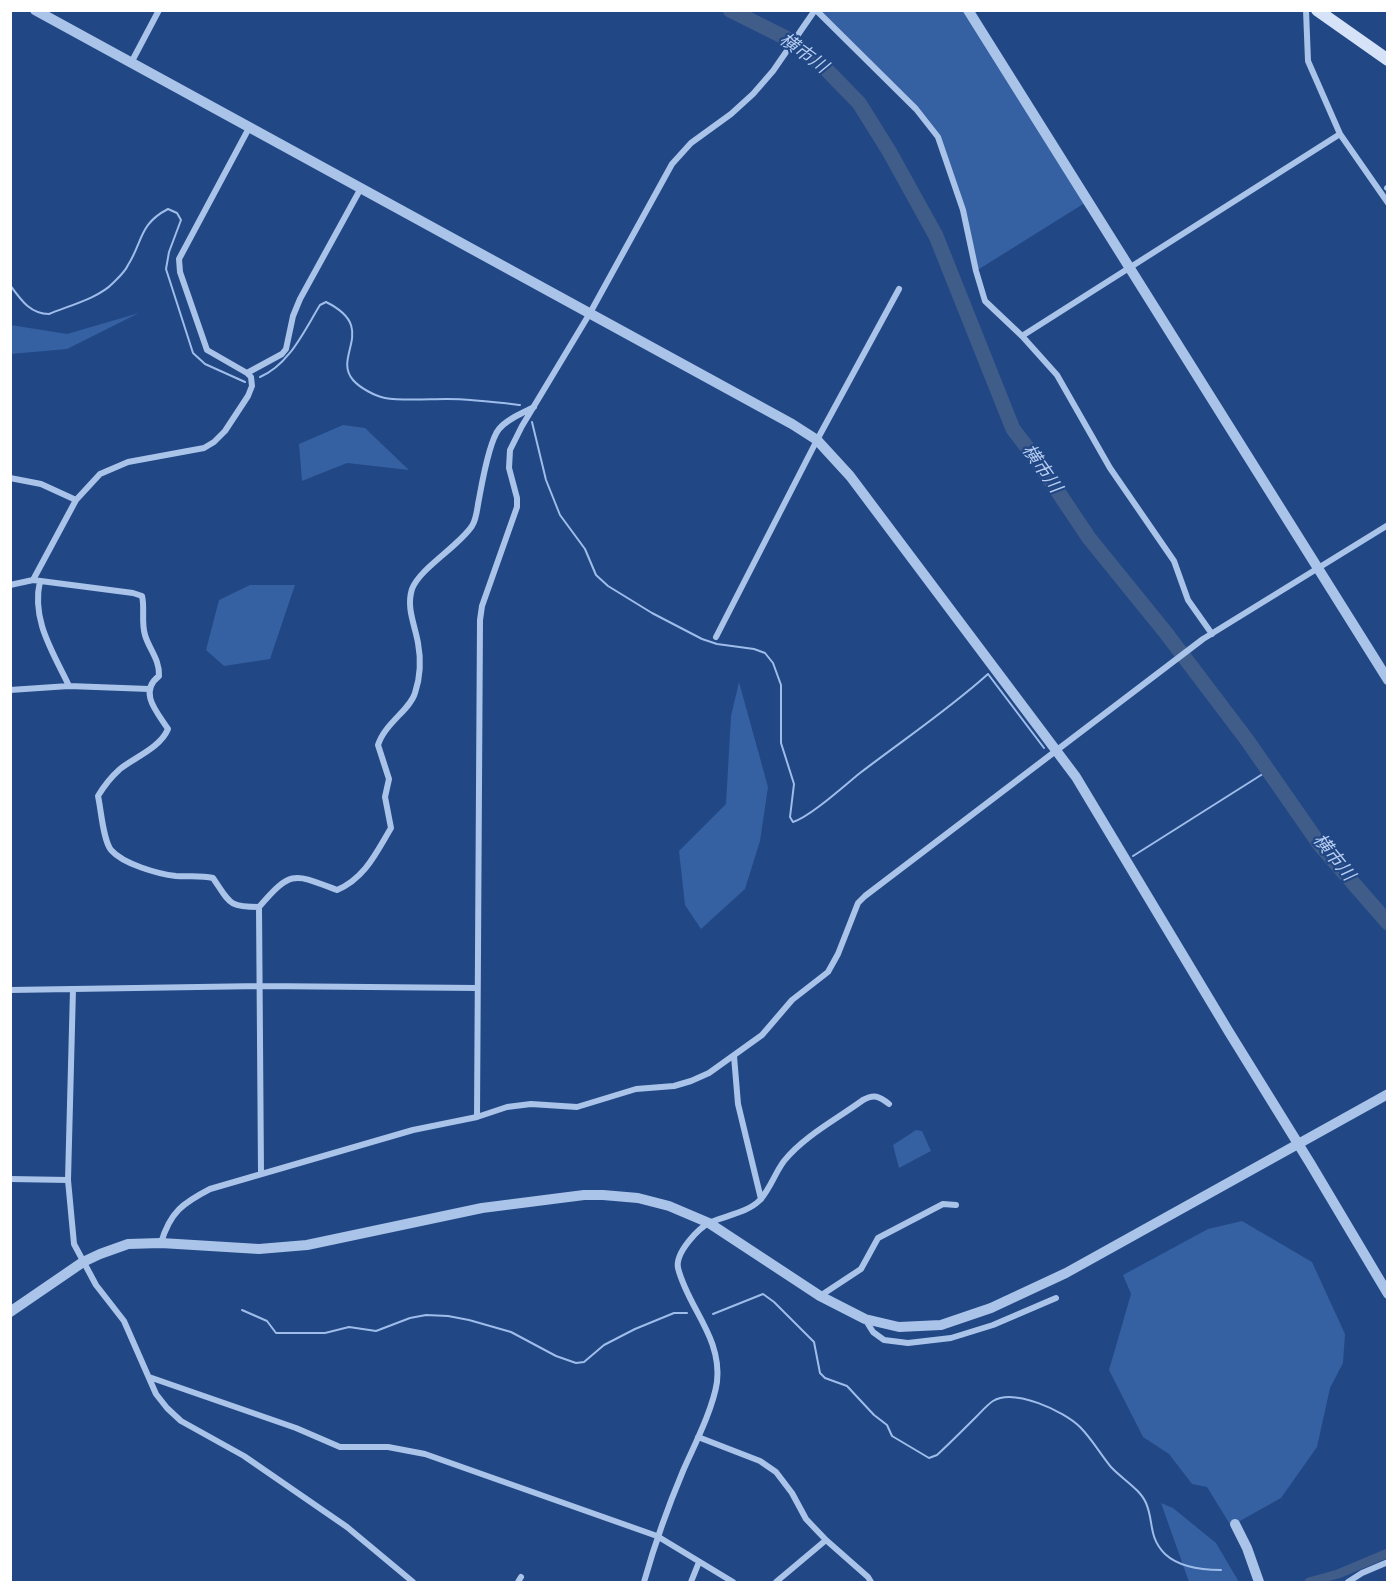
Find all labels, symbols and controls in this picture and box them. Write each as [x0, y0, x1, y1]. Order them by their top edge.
water label: 横市川 [775, 29, 831, 79]
water label: 横市川 [1017, 441, 1065, 497]
water label: 横市川 [1308, 830, 1358, 886]

